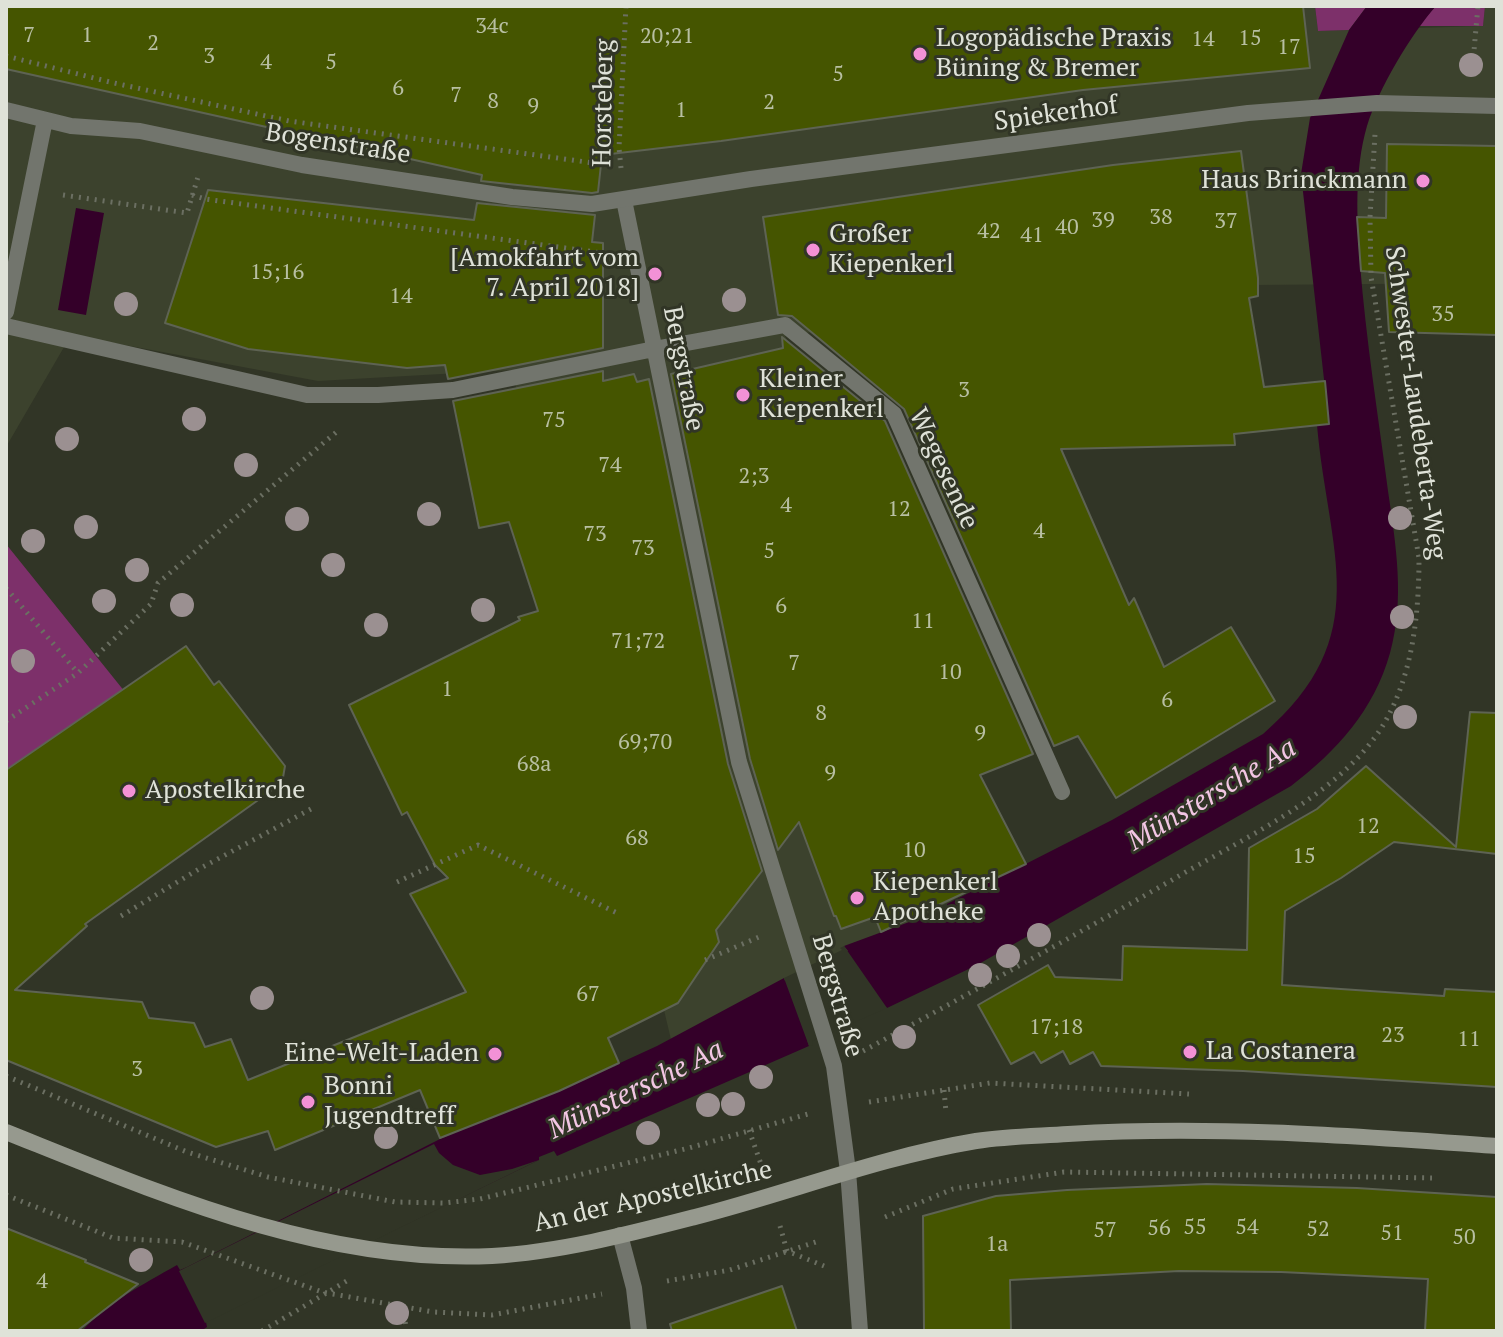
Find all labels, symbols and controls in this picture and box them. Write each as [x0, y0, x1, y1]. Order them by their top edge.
house number: 34c [475, 14, 509, 40]
house number: 7 [23, 23, 35, 49]
house number: 1 [81, 23, 93, 49]
place label: Logopädische Praxis Büning & Bremer [936, 23, 1172, 84]
house number: 20;21 [640, 24, 694, 50]
house number: 15 [1238, 26, 1262, 52]
house number: 14 [1191, 27, 1215, 53]
house number: 2 [147, 31, 159, 57]
house number: 17 [1277, 35, 1301, 61]
street label: Horsteberg [587, 39, 621, 167]
house number: 3 [203, 44, 215, 70]
marker: Logopädische Praxis Büning & Bremer [911, 45, 929, 63]
house number: 4 [260, 50, 272, 76]
house number: 5 [325, 50, 337, 76]
house number: 5 [832, 62, 844, 88]
house number: 6 [392, 76, 404, 102]
house number: 7 [450, 83, 462, 109]
house number: 8 [487, 89, 499, 115]
house number: 2 [763, 90, 775, 116]
street label: Spiekerhof [992, 90, 1120, 138]
house number: 9 [527, 94, 539, 120]
house number: 1 [675, 98, 687, 124]
street label: Bogenstraße [263, 117, 413, 171]
place label: Haus Brinckmann [1201, 165, 1407, 197]
marker: Haus Brinckmann [1414, 172, 1432, 190]
house number: 38 [1149, 205, 1173, 231]
house number: 39 [1091, 208, 1115, 234]
house number: 37 [1214, 209, 1238, 235]
house number: 40 [1055, 215, 1079, 241]
place label: Großer Kiepenkerl [829, 219, 954, 280]
house number: 42 [977, 219, 1001, 245]
house number: 41 [1020, 223, 1044, 249]
marker: Großer Kiepenkerl [804, 241, 822, 259]
place label: [Amokfahrt vom 7. April 2018] [450, 243, 639, 304]
street label: Schwester-Laudeberta-Weg [1378, 244, 1452, 562]
house number: 15;16 [250, 260, 304, 286]
marker: [Amokfahrt vom 7. April 2018] [646, 265, 664, 283]
house number: 14 [389, 284, 413, 310]
house number: 35 [1431, 302, 1455, 328]
street label: Bergstraße [656, 304, 710, 434]
place label: Kleiner Kiepenkerl [759, 364, 884, 426]
house number: 3 [958, 378, 970, 404]
marker: Kleiner Kiepenkerl [734, 386, 752, 404]
street label: Wegesende [901, 404, 985, 534]
house number: 75 [542, 408, 566, 434]
house number: 74 [598, 453, 622, 479]
house number: 2;3 [739, 464, 769, 490]
house number: 4 [780, 493, 792, 519]
house number: 12 [887, 497, 911, 523]
house number: 4 [1033, 519, 1045, 545]
house number: 73 [583, 522, 607, 548]
house number: 73 [631, 536, 655, 562]
house number: 5 [763, 539, 775, 565]
house number: 6 [775, 594, 787, 620]
house number: 11 [911, 609, 935, 635]
house number: 71;72 [611, 629, 665, 655]
house number: 7 [788, 651, 800, 677]
house number: 10 [938, 660, 962, 686]
house number: 1 [441, 677, 453, 703]
house number: 6 [1161, 688, 1173, 714]
house number: 8 [815, 701, 827, 727]
house number: 9 [974, 721, 986, 747]
house number: 69;70 [618, 730, 672, 756]
water label: Münstersche Aa [1122, 731, 1302, 859]
house number: 68a [517, 752, 551, 778]
house number: 9 [824, 761, 836, 787]
place label: Apostelkirche [145, 775, 305, 807]
marker: Apostelkirche [120, 782, 138, 800]
house number: 12 [1356, 814, 1380, 840]
house number: 68 [625, 826, 649, 852]
house number: 10 [902, 838, 926, 864]
house number: 15 [1292, 844, 1316, 870]
place label: Kiepenkerl Apotheke [873, 867, 998, 928]
marker: Kiepenkerl Apotheke [848, 889, 866, 907]
street label: Bergstraße [805, 931, 869, 1061]
house number: 67 [576, 982, 600, 1008]
house number: 17;18 [1029, 1015, 1083, 1041]
house number: 23 [1381, 1023, 1405, 1049]
house number: 11 [1457, 1027, 1481, 1053]
water label: Münstersche Aa [543, 1033, 729, 1147]
place label: La Costanera [1206, 1036, 1356, 1068]
place label: Eine-Welt-Laden [284, 1038, 479, 1070]
marker: La Costanera [1181, 1043, 1199, 1061]
marker: Eine-Welt-Laden [486, 1045, 504, 1063]
house number: 3 [131, 1057, 143, 1083]
place label: Bonni Jugendtreff [324, 1071, 455, 1132]
marker: Bonni Jugendtreff [299, 1093, 317, 1111]
street label: An der Apostelkirche [531, 1154, 775, 1240]
house number: 55 [1183, 1215, 1207, 1241]
house number: 54 [1235, 1215, 1259, 1241]
house number: 56 [1147, 1216, 1171, 1242]
house number: 52 [1306, 1217, 1330, 1243]
house number: 57 [1093, 1218, 1117, 1244]
house number: 51 [1380, 1221, 1404, 1247]
house number: 50 [1452, 1225, 1476, 1251]
house number: 1a [986, 1232, 1008, 1258]
house number: 4 [36, 1269, 48, 1295]

